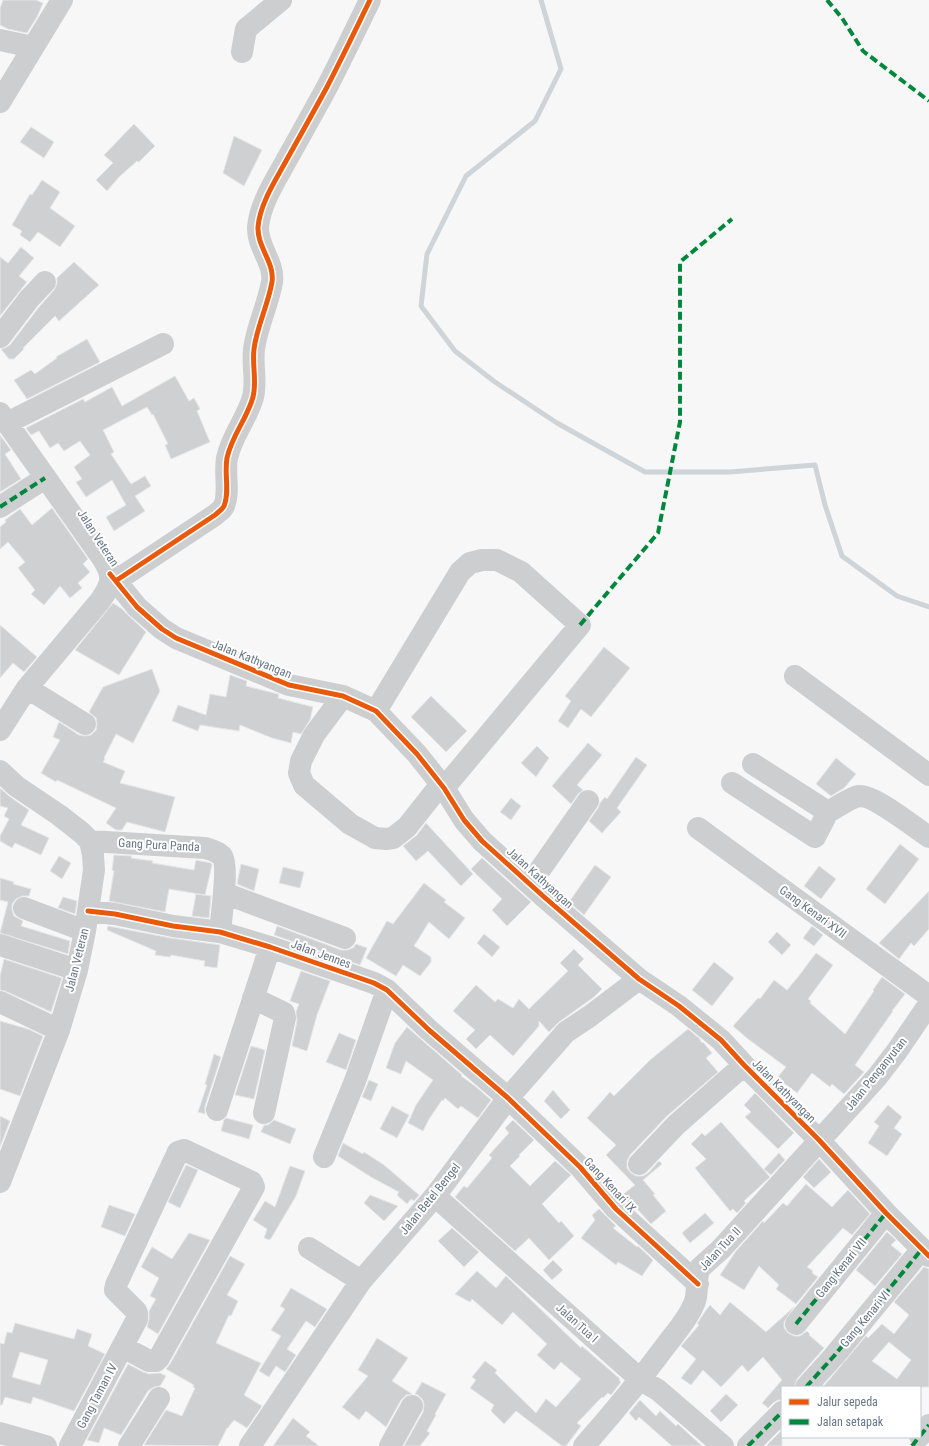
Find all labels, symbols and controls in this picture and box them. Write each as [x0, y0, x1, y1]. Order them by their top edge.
street label: Jalan Veteran [74, 507, 122, 569]
street label: Jalan Kathyangan [210, 637, 294, 681]
street label: Gang Pura Panda [118, 836, 200, 854]
street label: Jalan Kathyangan [504, 845, 576, 911]
street label: Gang Kenari XVII [777, 883, 849, 941]
street label: Jalan Veteran [62, 927, 92, 993]
street label: Jalan Jennes [289, 937, 353, 971]
street label: Jalan Penganyutan [842, 1034, 910, 1113]
street label: Jalan Kathyangan [749, 1056, 819, 1126]
street label: Gang Kenari IX [581, 1155, 639, 1216]
street label: Jalan Betel Bengel [397, 1160, 463, 1238]
street label: Jalan Tua II [696, 1224, 744, 1274]
street label: Gang Kenari VII [813, 1235, 869, 1301]
street label: Gang Kenari VI [837, 1288, 893, 1350]
street label: Jalan Tua I [553, 1301, 601, 1345]
street label: Gang Taman IV [74, 1361, 120, 1431]
legend [781, 1386, 921, 1438]
text: Jalur sepeda [817, 1395, 878, 1409]
text: Jalan setapak [817, 1415, 884, 1429]

